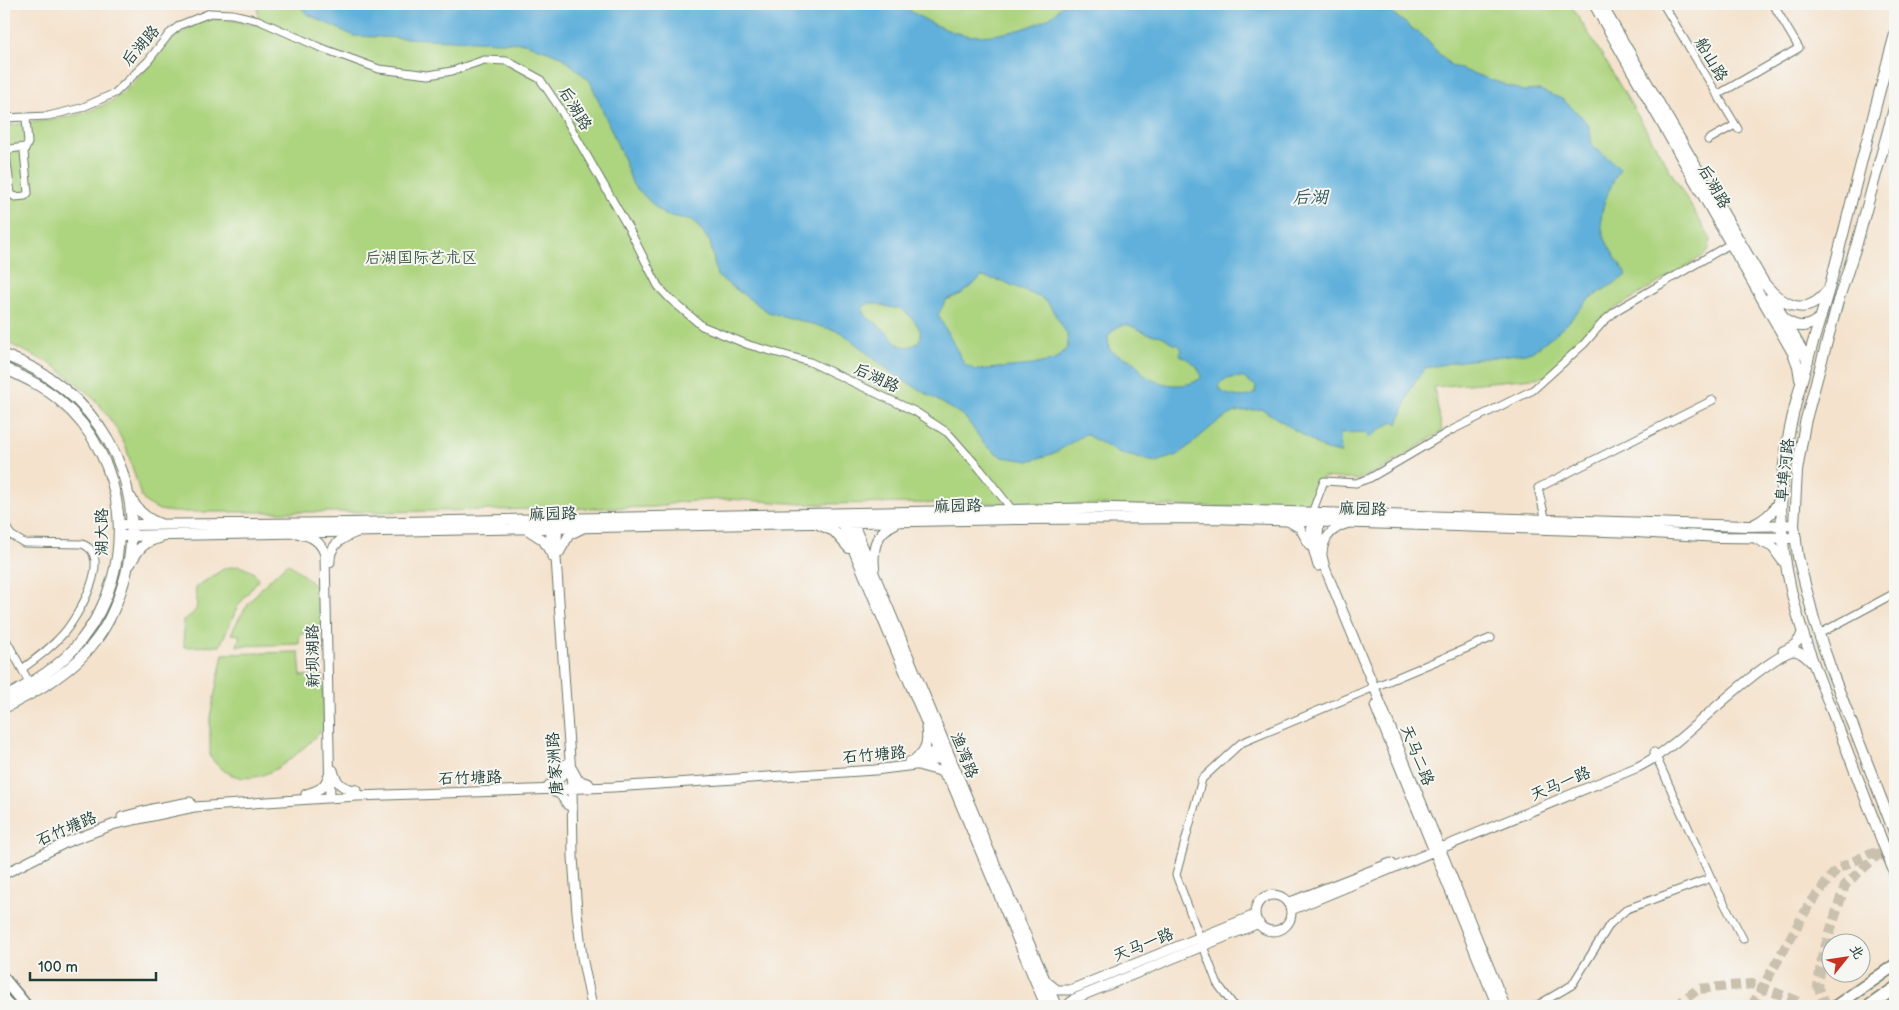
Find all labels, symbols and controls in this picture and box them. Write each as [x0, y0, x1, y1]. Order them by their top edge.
street label: 后湖路 [118, 22, 164, 70]
street label: 船山路 [1690, 34, 1731, 85]
street label: 后湖路 [554, 83, 595, 134]
street label: 后湖路 [1693, 161, 1734, 212]
water label: 后湖 [1292, 187, 1330, 208]
park label: 后湖国际艺术区 [365, 249, 477, 268]
street label: 后湖路 [851, 360, 902, 397]
street label: 阜埠河路 [1773, 437, 1798, 503]
street label: 麻园路 [934, 497, 982, 516]
street label: 麻园路 [1339, 499, 1387, 520]
street label: 麻园路 [529, 505, 577, 524]
street label: 湖大路 [93, 508, 112, 556]
street label: 新坝湖路 [303, 624, 324, 688]
street label: 天马二路 [1396, 722, 1437, 789]
street label: 渔湾路 [946, 730, 981, 781]
street label: 唐家洲路 [544, 731, 567, 796]
street label: 石竹塘路 [841, 743, 907, 768]
street label: 天马一路 [1527, 763, 1594, 806]
street label: 石竹塘路 [438, 768, 502, 789]
street label: 石竹塘路 [33, 808, 100, 851]
street label: 天马一路 [1110, 925, 1177, 966]
north arrow [1822, 932, 1872, 982]
text: 北 [1846, 941, 1868, 962]
scale bar [30, 950, 156, 982]
text: 100 m [38, 958, 78, 977]

